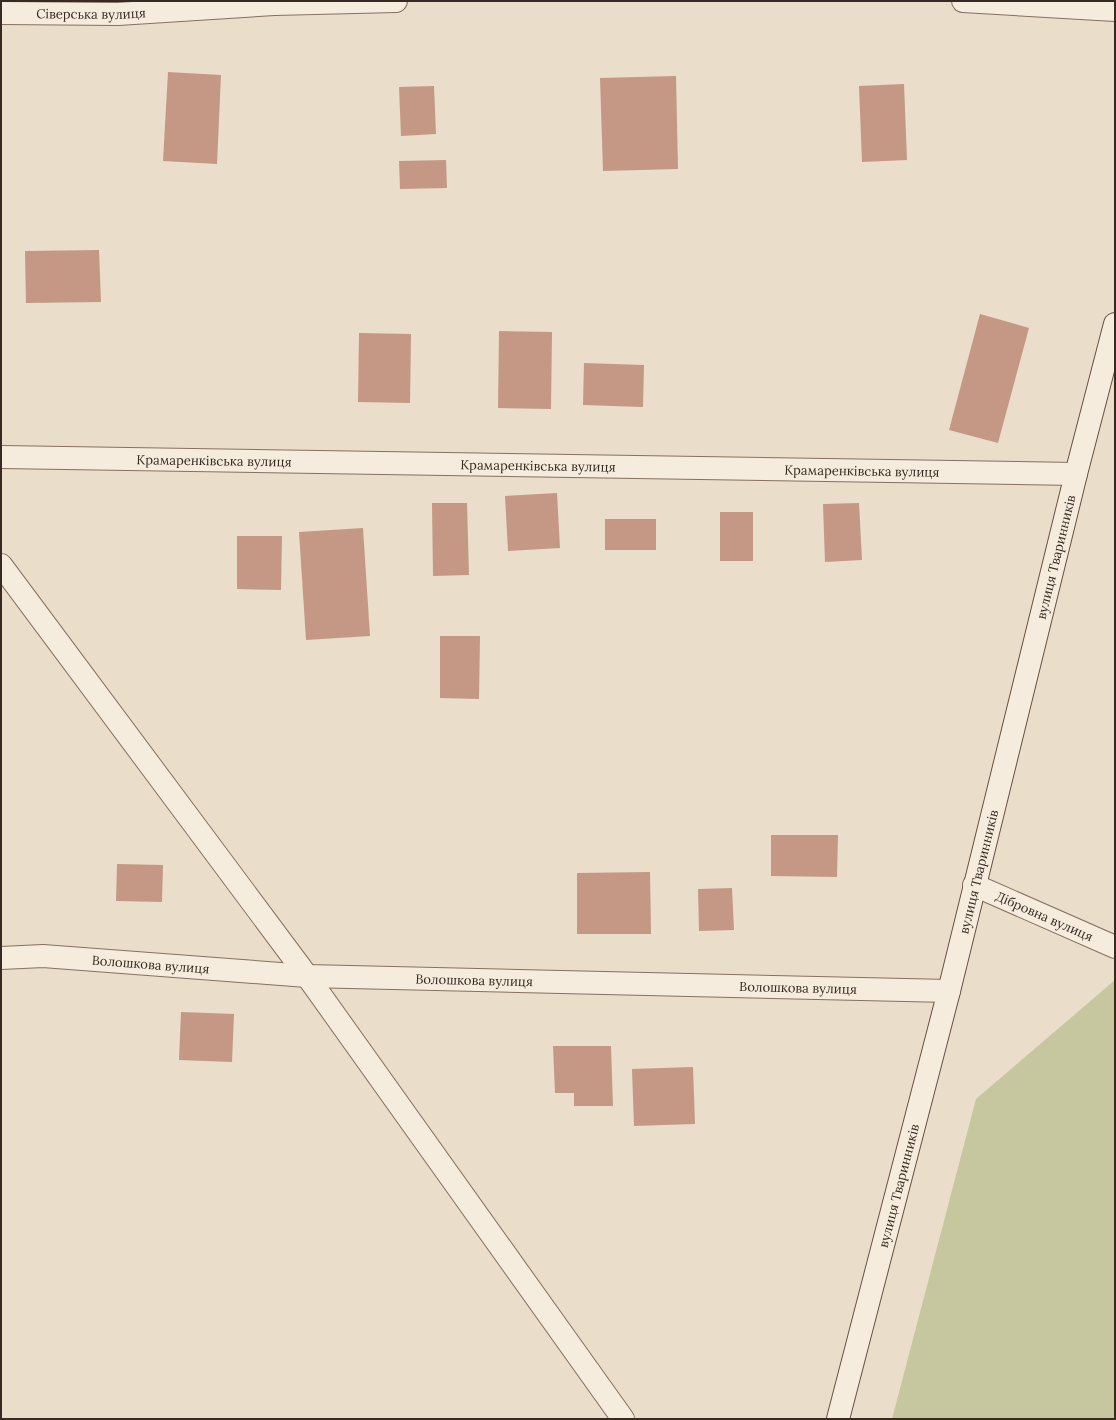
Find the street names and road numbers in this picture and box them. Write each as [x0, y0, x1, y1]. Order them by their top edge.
street label: Сіверська вулиця [36, 4, 146, 23]
street label: Крамаренківська вулиця [136, 451, 292, 471]
street label: Крамаренківська вулиця [460, 456, 616, 476]
street label: Крамаренківська вулиця [784, 461, 940, 481]
street label: вулиця Тваринників [1033, 493, 1080, 621]
street label: вулиця Тваринників [955, 808, 1002, 936]
street label: Дібровна вулиця [993, 888, 1096, 945]
street label: Волошкова вулиця [91, 952, 210, 978]
street label: Волошкова вулиця [415, 971, 533, 990]
street label: Волошкова вулиця [739, 978, 857, 998]
street label: вулиця Тваринників [875, 1122, 923, 1250]

